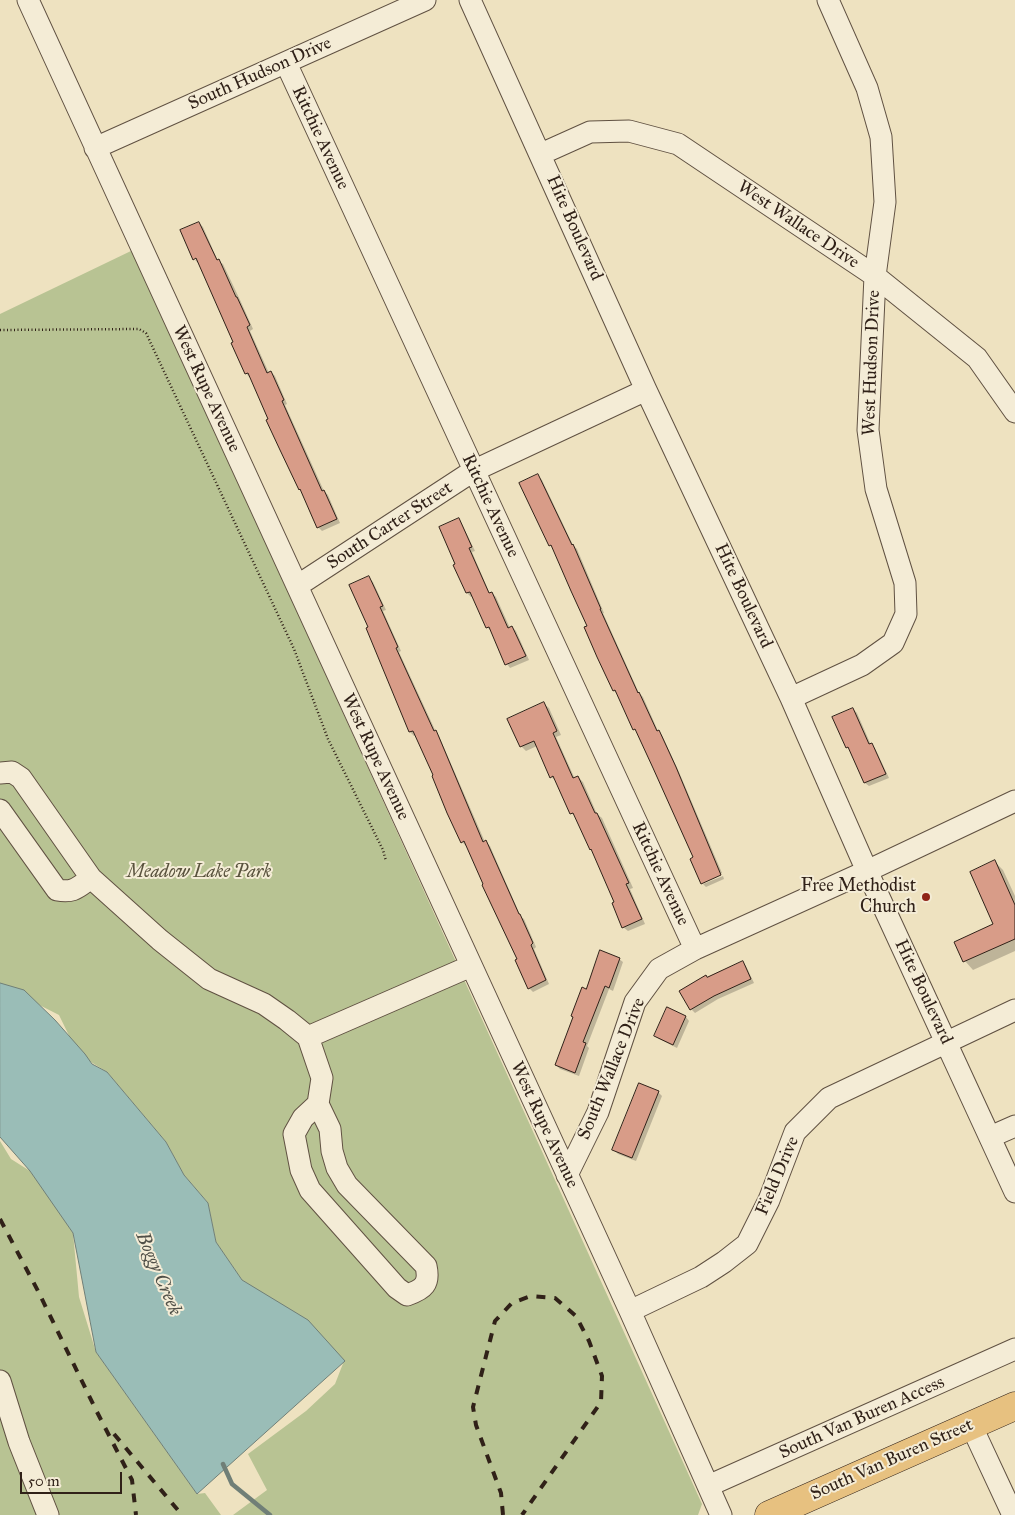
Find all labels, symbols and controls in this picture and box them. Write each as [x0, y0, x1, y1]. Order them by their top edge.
street label: South Hudson Drive [185, 33, 335, 115]
street label: Ritchie Avenue [287, 83, 353, 193]
street label: Hite Boulevard [541, 172, 607, 284]
street label: West Wallace Drive [733, 176, 863, 274]
street label: West Hudson Drive [859, 290, 885, 436]
street label: West Rupe Avenue [167, 322, 245, 456]
street label: Ritchie Avenue [457, 451, 523, 561]
street label: South Carter Street [323, 477, 457, 575]
street label: Hite Boulevard [709, 540, 777, 652]
street label: West Rupe Avenue [336, 690, 414, 824]
street label: Ritchie Avenue [627, 819, 693, 929]
park label: Meadow Lake Park [127, 862, 271, 884]
place label: Free Methodist Church [801, 876, 916, 919]
marker: Free Methodist Church [920, 891, 932, 903]
street label: Hite Boulevard [889, 936, 957, 1048]
street label: South Wallace Drive [574, 995, 650, 1143]
street label: West Rupe Avenue [505, 1058, 583, 1192]
street label: Field Drive [752, 1133, 804, 1219]
water label: Boggy Creek [130, 1229, 186, 1319]
street label: South Van Buren Access [776, 1372, 948, 1464]
street label: South Van Buren Street [807, 1414, 977, 1506]
scale bar [22, 1462, 125, 1494]
text: 50 m [28, 1472, 60, 1490]

